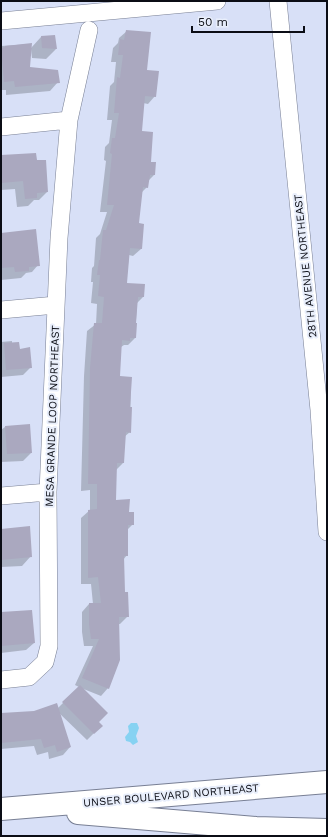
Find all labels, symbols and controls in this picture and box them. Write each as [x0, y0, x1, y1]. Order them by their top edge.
scale bar [192, 8, 304, 34]
text: 50 m [198, 15, 228, 29]
street label: 28TH AVENUE NORTHEAST [291, 193, 320, 338]
street label: MESA GRANDE LOOP NORTHEAST [43, 325, 62, 507]
street label: UNSER BOULEVARD NORTHEAST [83, 781, 260, 810]

